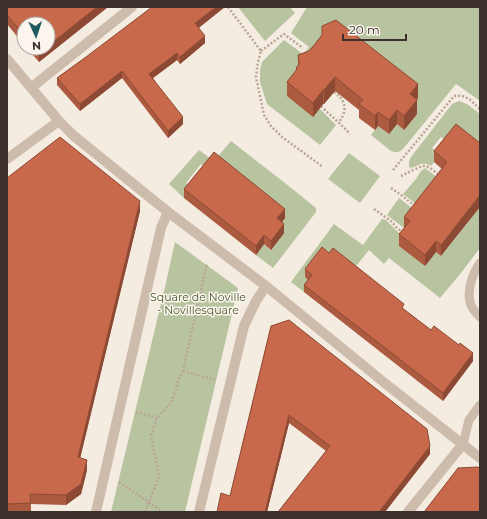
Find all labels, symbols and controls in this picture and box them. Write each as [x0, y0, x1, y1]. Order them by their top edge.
north arrow [16, 16, 56, 56]
scale bar [343, 16, 406, 42]
text: 20 m [349, 22, 380, 37]
text: N [32, 39, 41, 53]
park label: Square de Noville - Novillesquare [150, 290, 246, 317]

